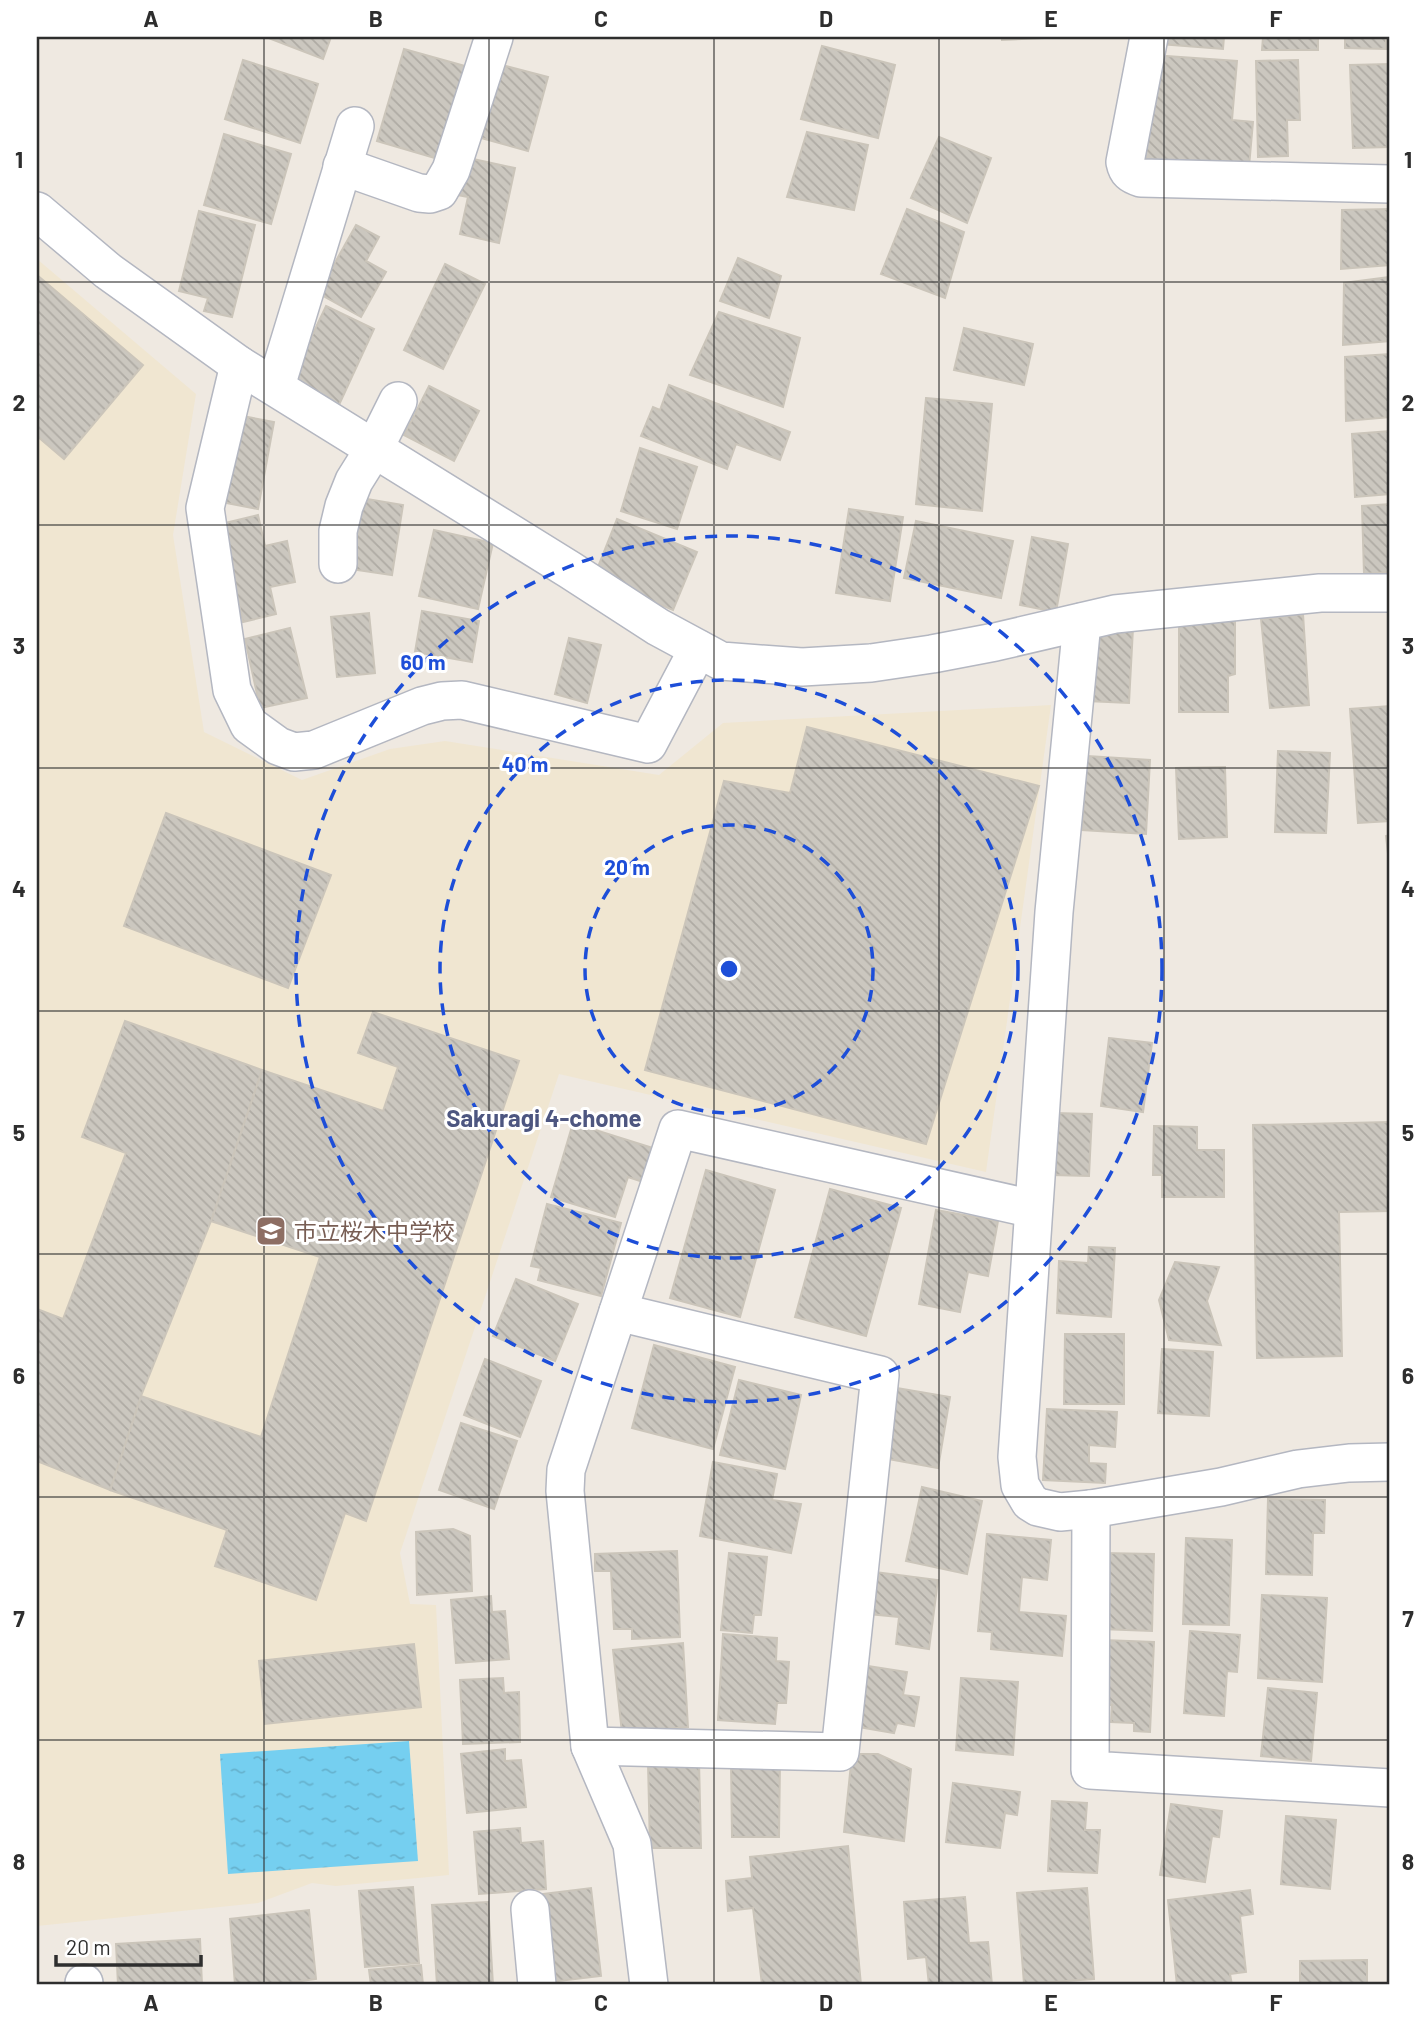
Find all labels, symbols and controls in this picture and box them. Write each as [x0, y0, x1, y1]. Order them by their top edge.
text: A [143, 4, 159, 32]
text: B [369, 4, 383, 32]
text: C [594, 4, 608, 32]
text: D [819, 4, 833, 32]
text: E [1044, 4, 1058, 32]
text: F [1270, 4, 1283, 32]
text: 1 [15, 145, 23, 173]
text: 1 [1404, 145, 1412, 173]
text: 2 [13, 388, 25, 416]
text: 2 [1402, 388, 1414, 416]
text: 3 [13, 631, 25, 659]
text: 3 [1402, 631, 1414, 659]
text: 60 m [401, 649, 445, 674]
text: 40 m [502, 751, 548, 776]
text: 20 m [604, 854, 650, 879]
text: 4 [12, 874, 26, 902]
text: 4 [1401, 874, 1415, 902]
centre of rings [717, 957, 741, 981]
district label: Sakuragi 4-chome [446, 1103, 642, 1132]
text: 5 [13, 1118, 25, 1146]
text: 5 [1402, 1118, 1414, 1146]
school or university icon: 市立桜木中学校 [254, 1214, 288, 1248]
place label: 市立桜木中学校 [294, 1217, 455, 1245]
text: 6 [13, 1361, 25, 1389]
text: 6 [1402, 1361, 1414, 1389]
text: 7 [13, 1604, 25, 1632]
text: 7 [1402, 1604, 1414, 1632]
text: 8 [13, 1847, 25, 1875]
text: 8 [1402, 1847, 1414, 1875]
scale bar [56, 1924, 201, 1968]
text: 20 m [66, 1934, 111, 1959]
text: A [143, 1988, 159, 2016]
text: B [369, 1988, 383, 2016]
text: C [594, 1988, 608, 2016]
text: D [819, 1988, 833, 2016]
text: E [1044, 1988, 1058, 2016]
text: F [1270, 1988, 1283, 2016]

